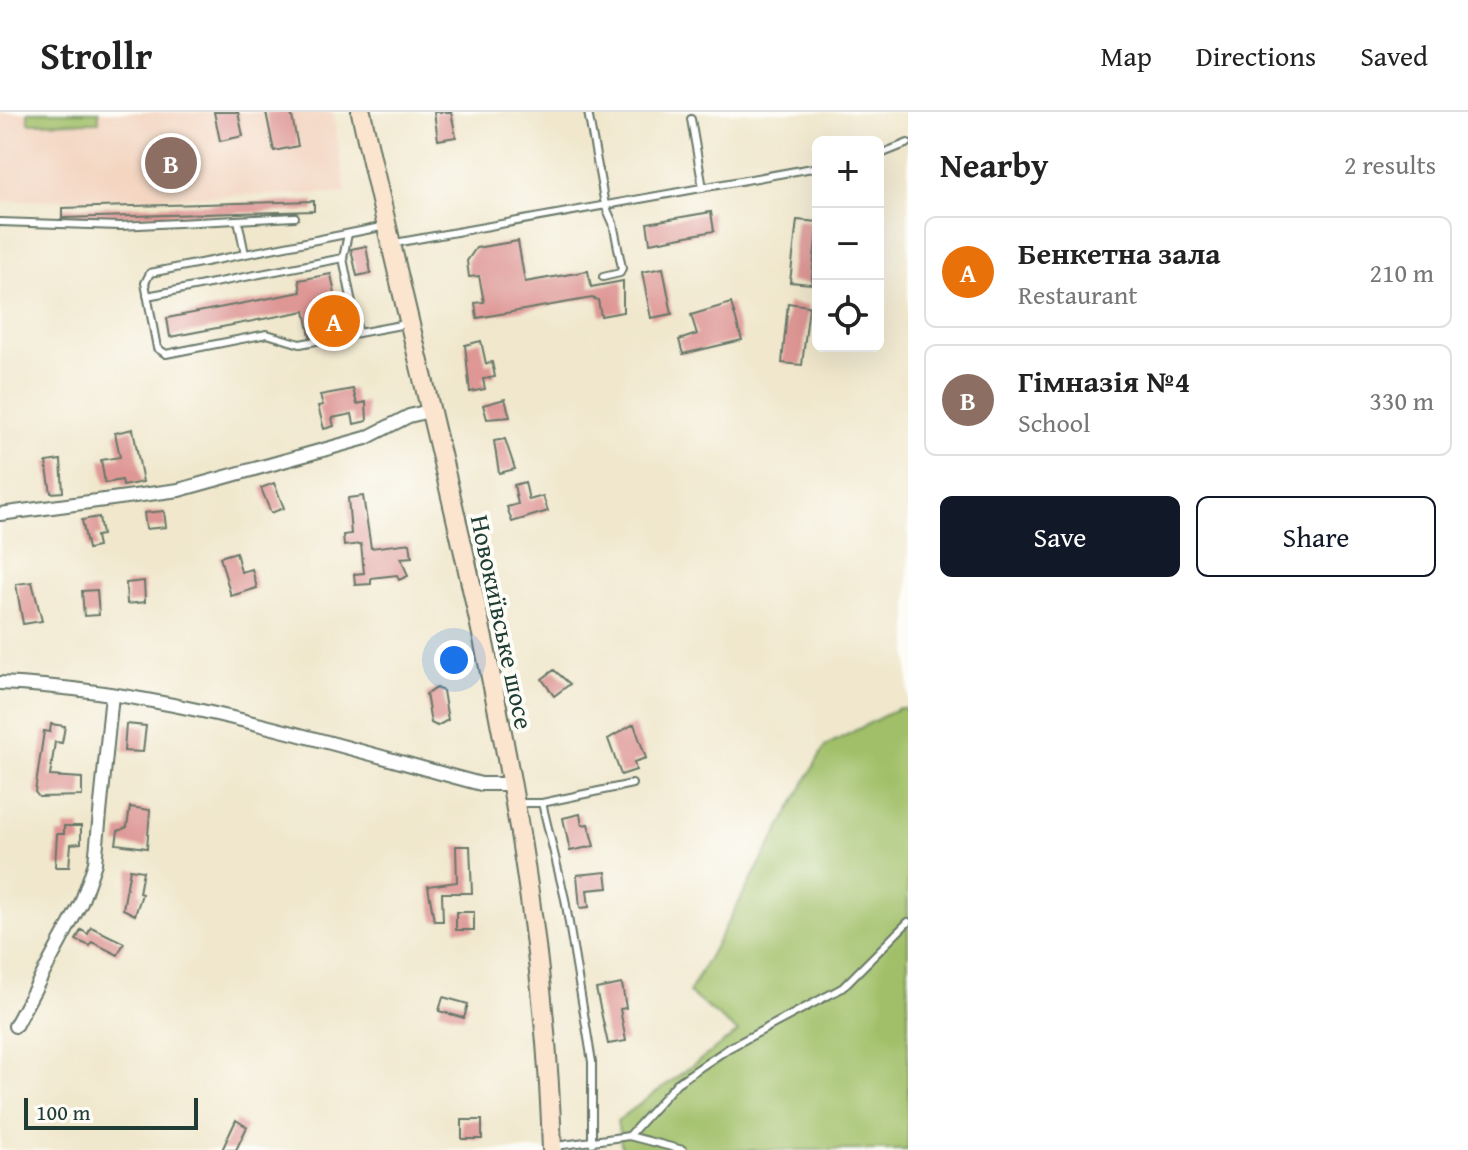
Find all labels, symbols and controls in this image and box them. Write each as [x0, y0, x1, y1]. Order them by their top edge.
text: Strollr [40, 27, 152, 83]
text: Map [1100, 35, 1152, 76]
text: Directions [1196, 35, 1316, 76]
text: Saved [1360, 35, 1428, 76]
pin: B [145, 133, 197, 193]
map controls [812, 136, 884, 352]
button: + [812, 136, 884, 208]
text: Nearby [940, 140, 1049, 189]
text: 2 results [1344, 145, 1436, 184]
button: − [812, 208, 884, 280]
text: Бенкетна зала [1018, 231, 1221, 275]
text: A [960, 253, 976, 292]
text: 210 m [1369, 253, 1434, 292]
text: Restaurant [1018, 275, 1138, 314]
button: locate [812, 280, 884, 352]
pin: A [308, 291, 360, 351]
text: Гімназія №4 [1018, 359, 1190, 403]
text: B [960, 381, 976, 420]
text: 330 m [1369, 381, 1434, 420]
text: School [1018, 403, 1090, 442]
button: Save [940, 496, 1180, 577]
button: Share [1196, 496, 1436, 577]
street label: Новокиївське шосе [461, 511, 544, 733]
your location [434, 640, 474, 680]
scale bar [24, 1094, 198, 1130]
text: 100 m [36, 1096, 91, 1128]

